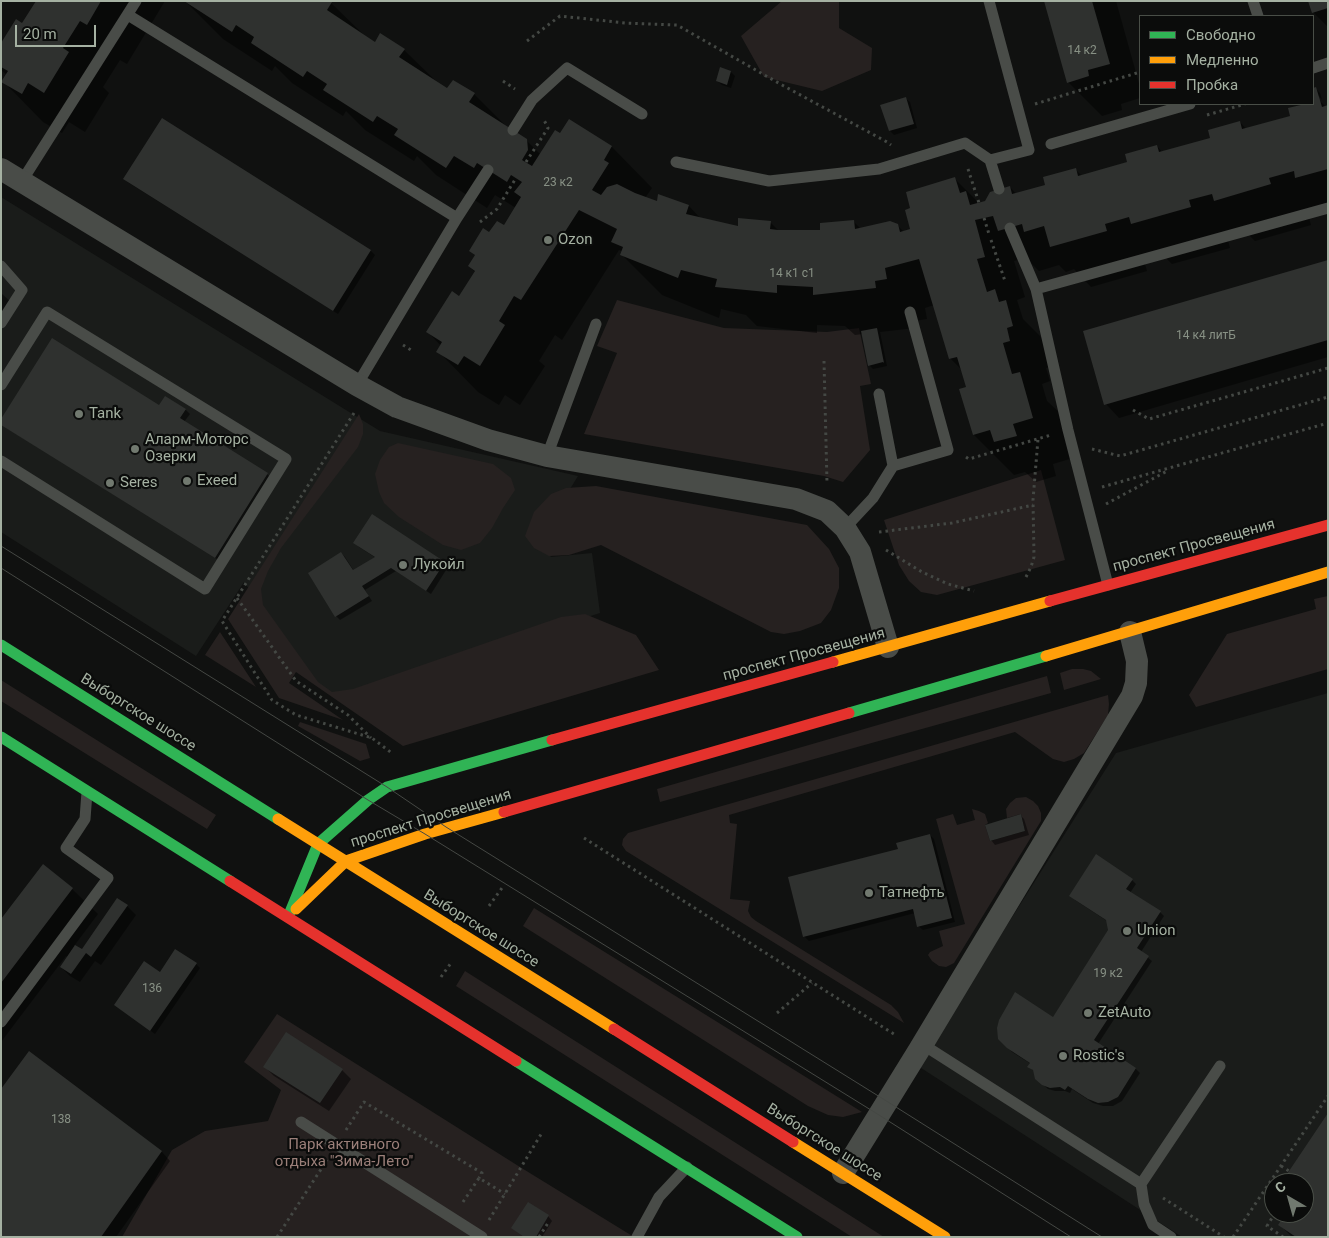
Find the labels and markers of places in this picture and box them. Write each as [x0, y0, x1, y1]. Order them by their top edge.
place label: Ozon [558, 231, 592, 249]
marker: Ozon [542, 234, 554, 246]
place label: Tank [89, 405, 121, 423]
marker: Tank [73, 408, 85, 420]
place label: Аларм-Моторс Озерки [145, 431, 249, 466]
marker: Аларм-Моторс Озерки [129, 443, 141, 455]
place label: Exeed [197, 472, 237, 490]
place label: Seres [120, 474, 158, 492]
marker: Exeed [181, 475, 193, 487]
marker: Seres [104, 477, 116, 489]
place label: Лукойл [413, 556, 465, 574]
marker: Лукойл [397, 559, 409, 571]
place label: Татнефть [879, 884, 945, 902]
marker: Татнефть [863, 887, 875, 899]
place label: Union [1137, 922, 1175, 940]
marker: Union [1121, 925, 1133, 937]
place label: ZetAuto [1098, 1004, 1151, 1022]
marker: ZetAuto [1082, 1007, 1094, 1019]
place label: Rostic's [1073, 1047, 1125, 1065]
marker: Rostic's [1057, 1050, 1069, 1062]

